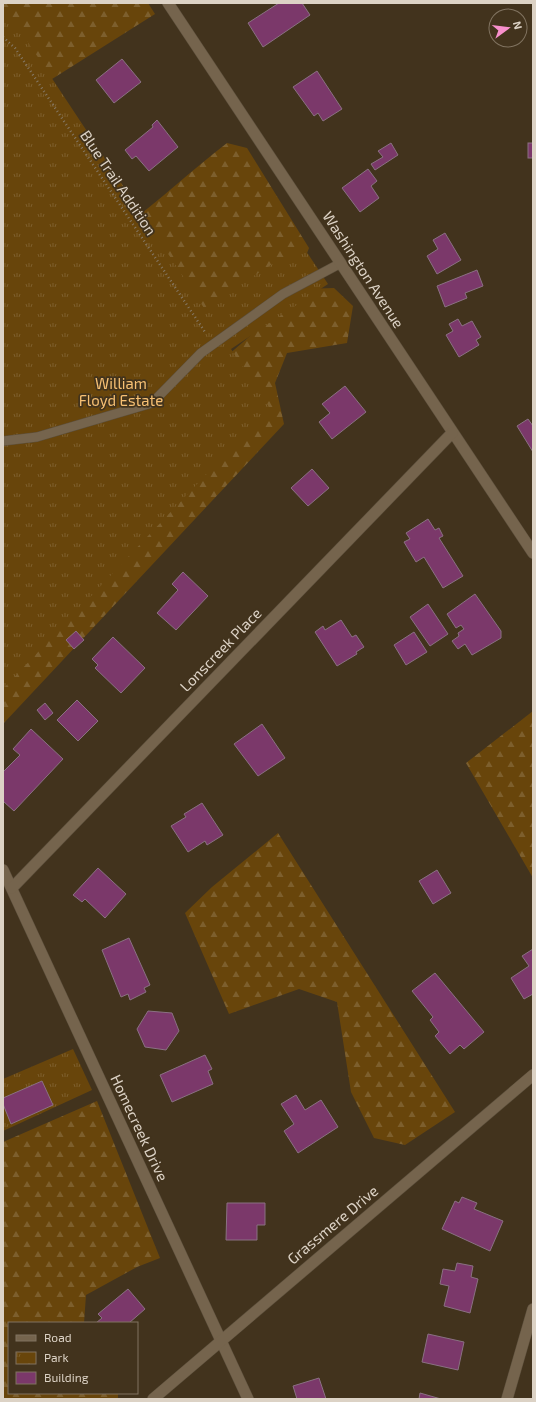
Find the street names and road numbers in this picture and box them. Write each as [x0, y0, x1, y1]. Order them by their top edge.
street label: Blue Trail Addition [77, 127, 161, 238]
street label: Washington Avenue [319, 208, 408, 331]
street label: Lonscreek Place [176, 604, 265, 695]
street label: Homecreek Drive [107, 1071, 172, 1184]
street label: Grassmere Drive [283, 1181, 381, 1267]

